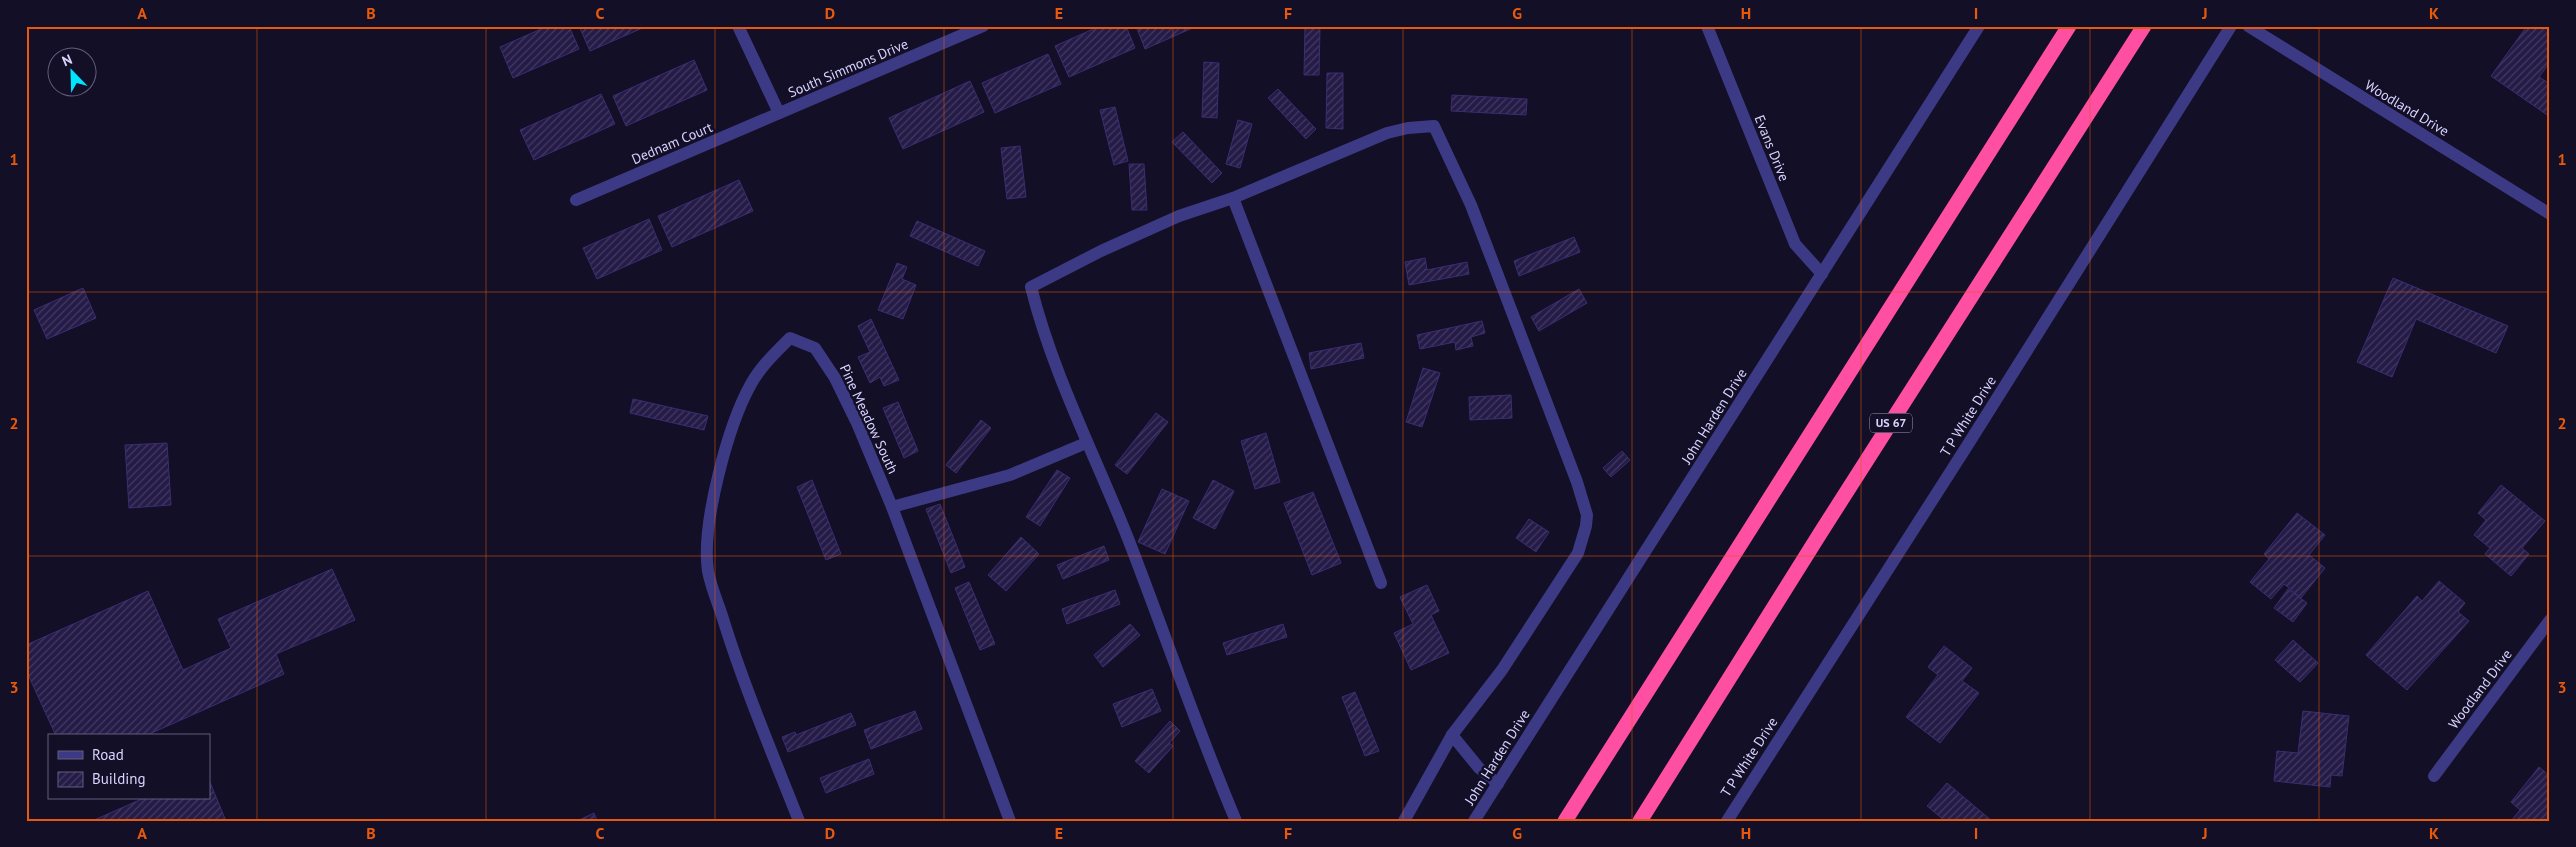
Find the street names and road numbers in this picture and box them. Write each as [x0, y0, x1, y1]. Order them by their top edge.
street label: South Simmons Drive [785, 35, 911, 101]
street label: Woodland Drive [2362, 76, 2452, 140]
street label: Evans Drive [1751, 112, 1793, 184]
street label: Dednam Court [629, 118, 715, 168]
street label: Pine Meadow South [836, 361, 902, 477]
street label: John Harden Drive [1677, 365, 1751, 468]
street label: T P White Drive [1936, 372, 2000, 460]
road number: US 67 [1870, 413, 1912, 432]
street label: Woodland Drive [2444, 646, 2516, 732]
street label: John Harden Drive [1460, 706, 1534, 809]
street label: T P White Drive [1717, 714, 1781, 800]

